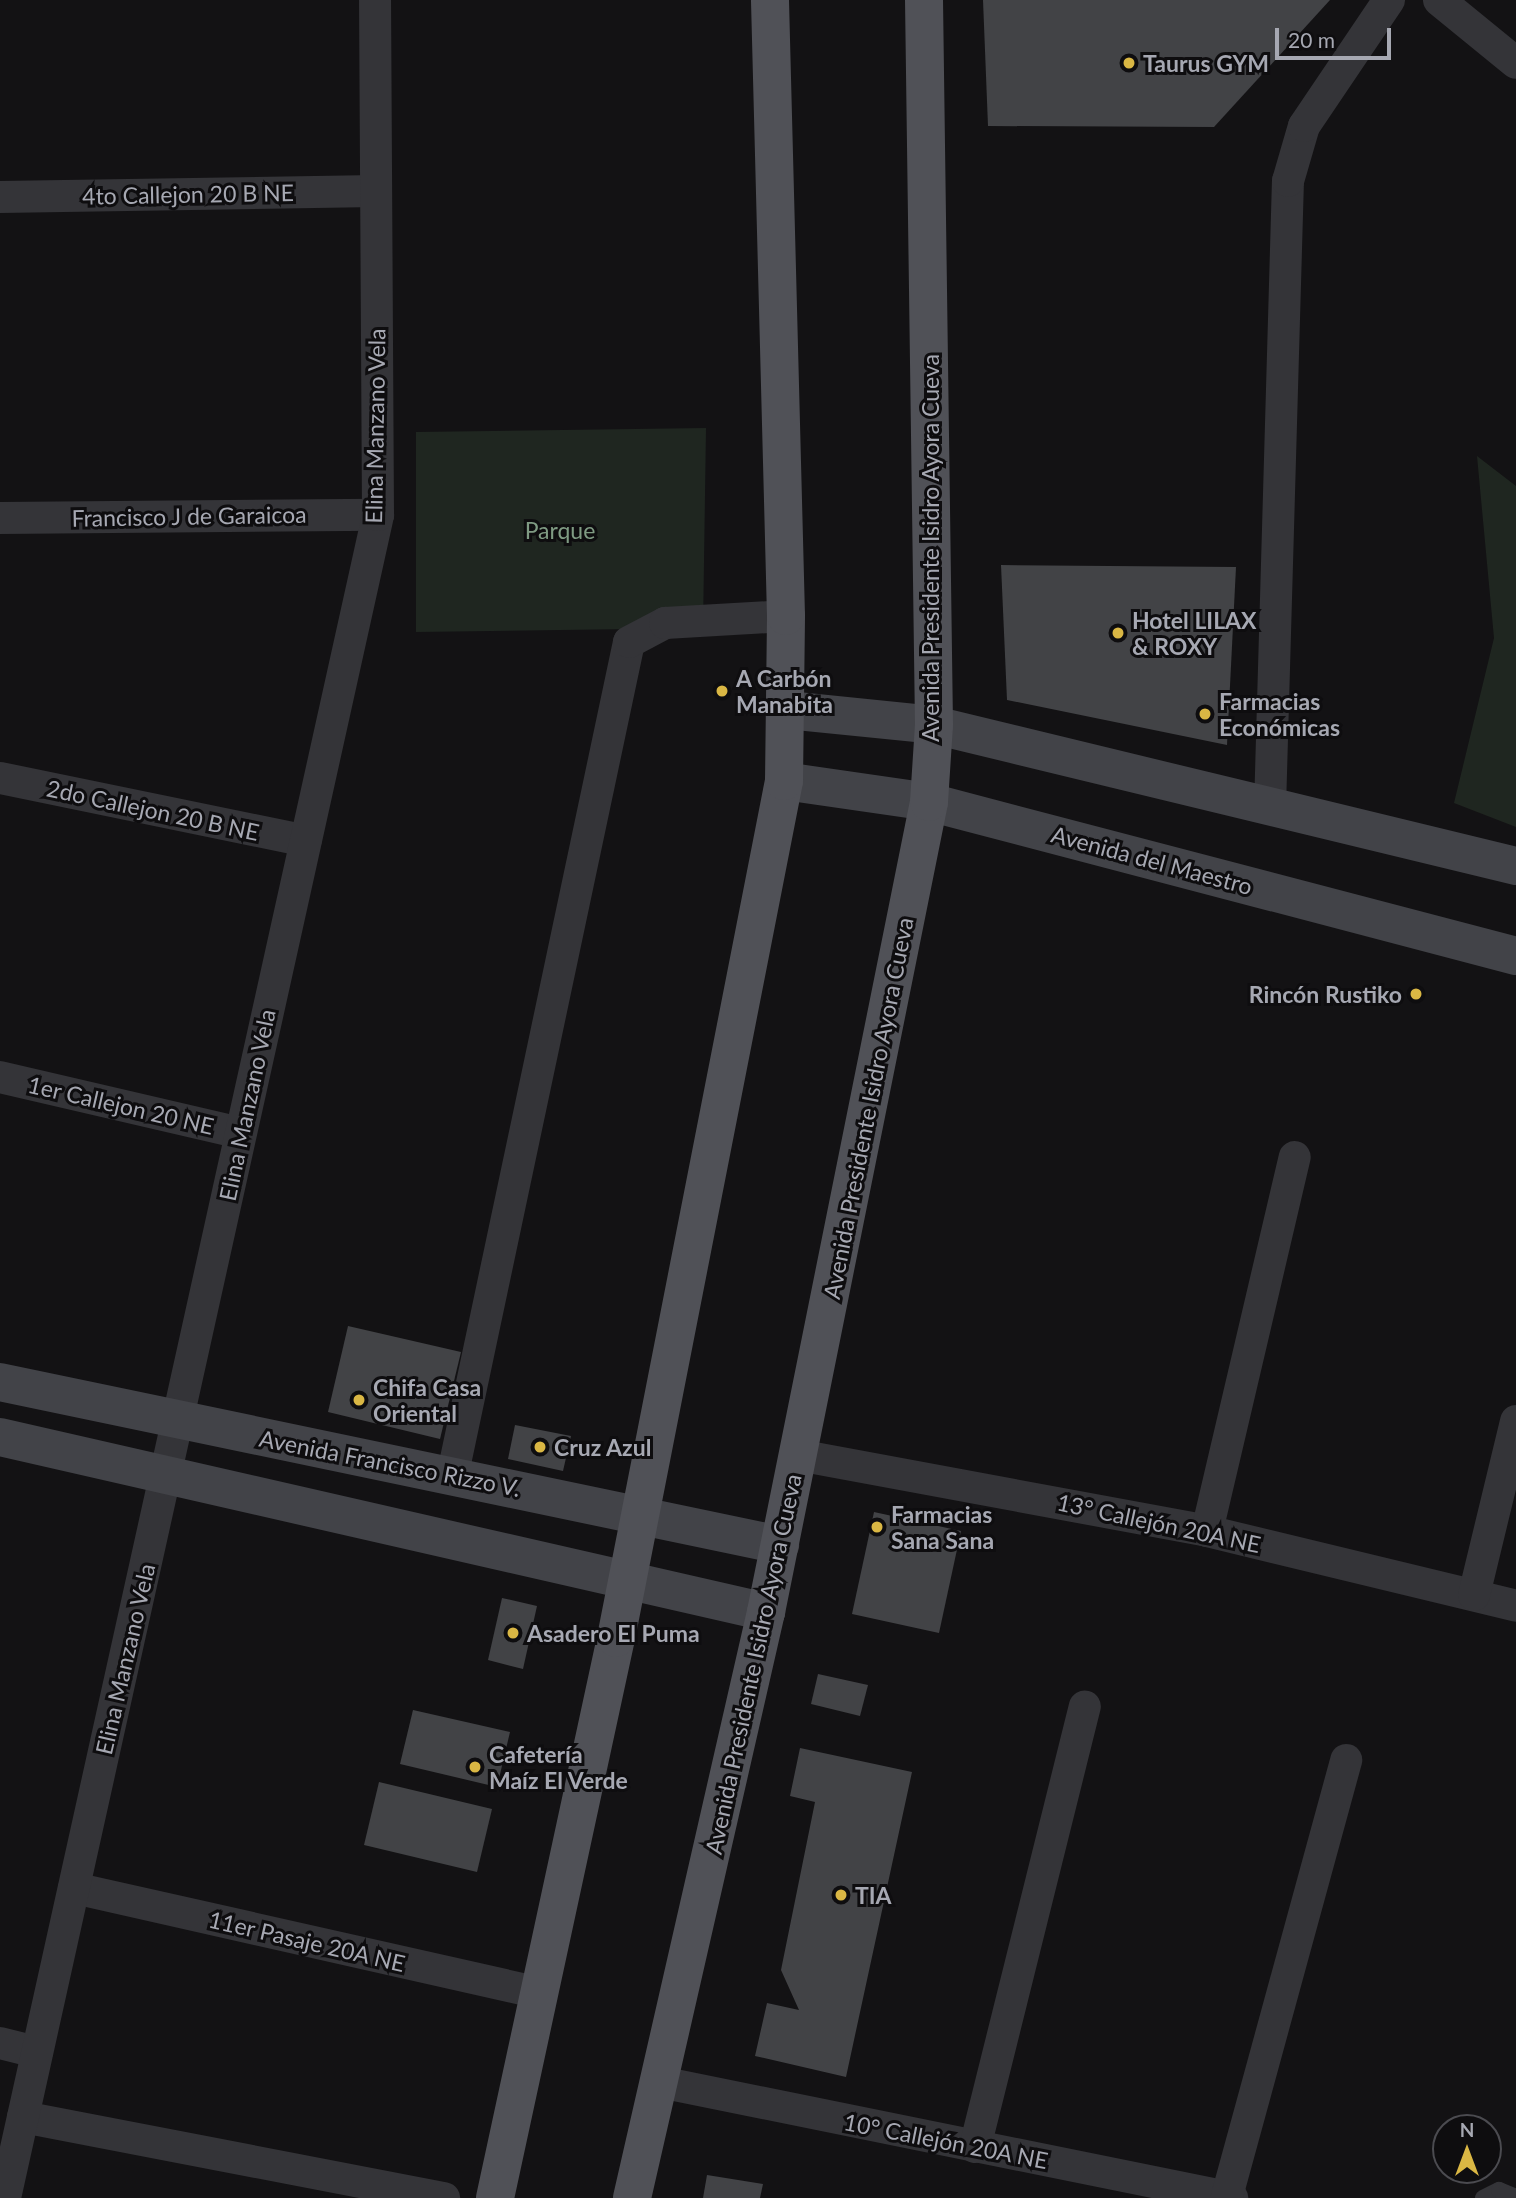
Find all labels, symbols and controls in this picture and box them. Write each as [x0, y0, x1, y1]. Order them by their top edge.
scale bar [1278, 14, 1394, 58]
text: 20 m [1288, 27, 1335, 52]
place label: Taurus GYM [1143, 49, 1269, 77]
marker: Taurus GYM [1121, 55, 1137, 71]
street label: 4to Callejon 20 B NE [82, 178, 294, 210]
street label: Elina Manzano Vela [359, 328, 391, 524]
street label: Avenida Presidente Isidro Ayora Cueva [916, 354, 944, 742]
street label: Francisco J de Garaicoa [71, 500, 307, 532]
park label: Parque [525, 516, 595, 544]
place label: Hotel LILAX & ROXY [1132, 606, 1257, 660]
marker: Hotel LILAX & ROXY [1110, 625, 1126, 641]
place label: A Carbón Manabita [736, 664, 833, 718]
marker: A Carbón Manabita [714, 683, 730, 699]
place label: Farmacias Económicas [1219, 687, 1340, 741]
marker: Farmacias Económicas [1197, 706, 1213, 722]
street label: 2do Callejon 20 B NE [44, 774, 262, 846]
street label: Avenida del Maestro [1048, 820, 1256, 900]
street label: Avenida Presidente Isidro Ayora Cueva [817, 915, 919, 1301]
place label: Rincón Rustiko [1249, 980, 1402, 1008]
marker: Rincón Rustiko [1408, 986, 1424, 1002]
street label: Elina Manzano Vela [213, 1006, 281, 1204]
street label: 1er Callejon 20 NE [25, 1070, 217, 1140]
place label: Chifa Casa Oriental [373, 1373, 481, 1427]
marker: Chifa Casa Oriental [351, 1392, 367, 1408]
street label: Avenida Francisco Rizzo V. [257, 1424, 523, 1502]
place label: Cruz Azul [554, 1433, 652, 1461]
marker: Cruz Azul [532, 1439, 548, 1455]
street label: Avenida Presidente Isidro Ayora Cueva [699, 1471, 807, 1857]
street label: 13° Callejón 20A NE [1054, 1488, 1264, 1558]
place label: Farmacias Sana Sana [891, 1500, 994, 1554]
marker: Farmacias Sana Sana [869, 1519, 885, 1535]
street label: Elina Manzano Vela [90, 1560, 160, 1758]
place label: Asadero El Puma [527, 1619, 700, 1647]
marker: Asadero El Puma [505, 1625, 521, 1641]
place label: Cafetería Maíz El Verde [489, 1740, 629, 1794]
marker: Cafetería Maíz El Verde [467, 1759, 483, 1775]
place label: TIA [855, 1881, 892, 1909]
marker: TIA [833, 1887, 849, 1903]
street label: 11er Pasaje 20A NE [206, 1905, 408, 1977]
street label: 10° Callejón 20A NE [841, 2108, 1051, 2174]
north arrow [1432, 2114, 1502, 2184]
text: N [1460, 2118, 1474, 2141]

